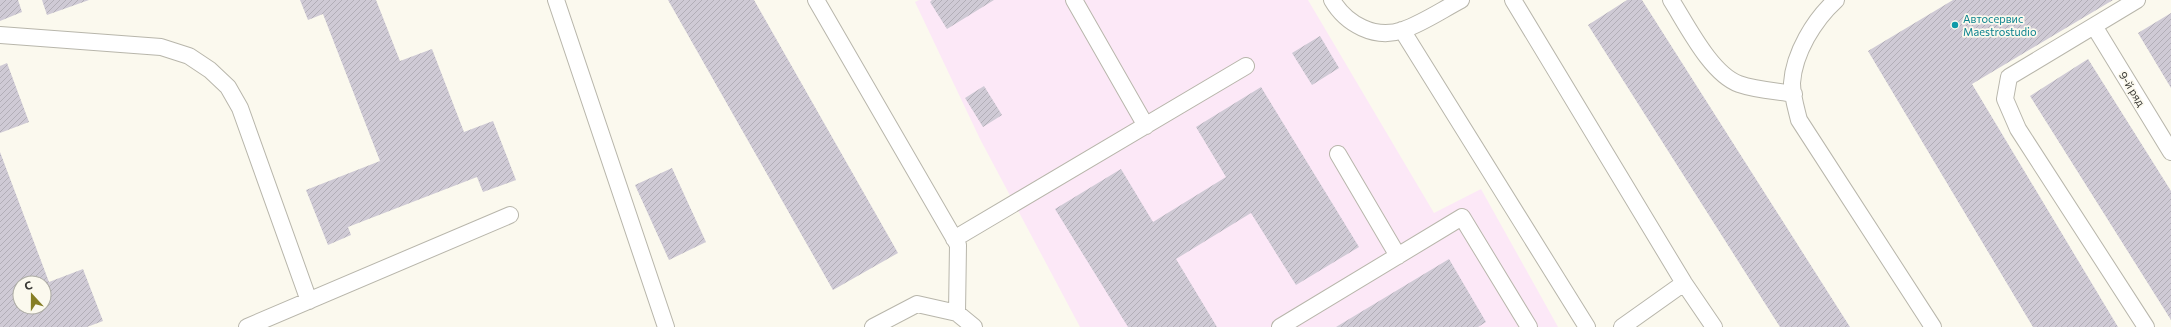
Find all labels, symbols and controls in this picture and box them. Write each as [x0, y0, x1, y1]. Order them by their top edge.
place label: Автосервис Maestrostudio [1963, 12, 2037, 38]
marker: Автосервис Maestrostudio [1950, 20, 1960, 30]
street label: 9-й ряд [2117, 69, 2148, 109]
north arrow [12, 275, 52, 315]
text: С [22, 278, 35, 293]

